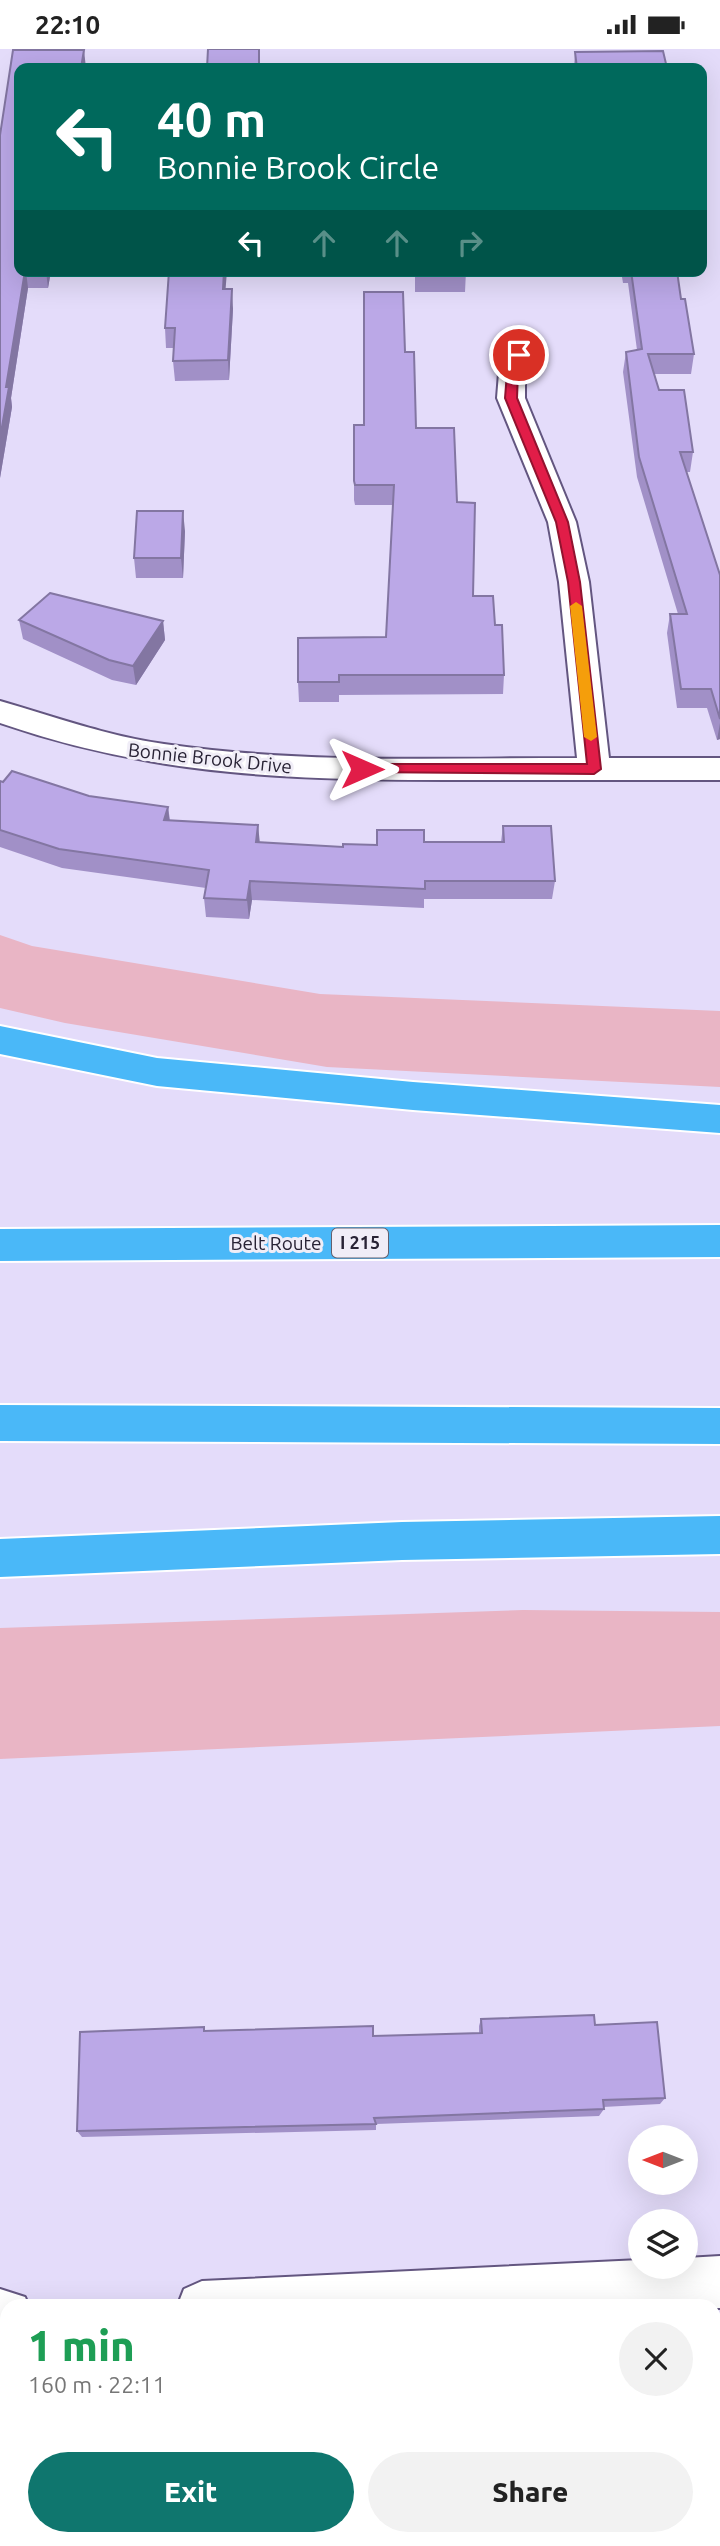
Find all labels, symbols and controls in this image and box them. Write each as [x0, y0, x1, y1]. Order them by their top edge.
text: 22:10 [35, 10, 100, 39]
icon: left [42, 91, 133, 182]
text: 40 m [157, 91, 266, 146]
text: Bonnie Brook Circle [157, 149, 439, 185]
icon: left [232, 224, 270, 262]
icon: ahead [305, 224, 343, 262]
icon: ahead [378, 224, 416, 262]
icon: right [451, 224, 489, 262]
pin [489, 325, 549, 385]
icon: arrive [500, 336, 538, 374]
position arrow [325, 732, 399, 806]
street label: Bonnie Brook Drive [127, 738, 293, 778]
road number: I 215 [332, 1229, 388, 1258]
street label: Belt Route [230, 1232, 322, 1254]
north arrow [628, 2125, 698, 2195]
map controls [628, 2125, 698, 2279]
button: layers [628, 2209, 698, 2279]
text: 1 min [28, 2322, 135, 2369]
button: close [619, 2322, 693, 2396]
text: 160 m · 22:11 [28, 2372, 166, 2397]
button: Exit [28, 2452, 354, 2532]
button: Share [368, 2452, 693, 2532]

